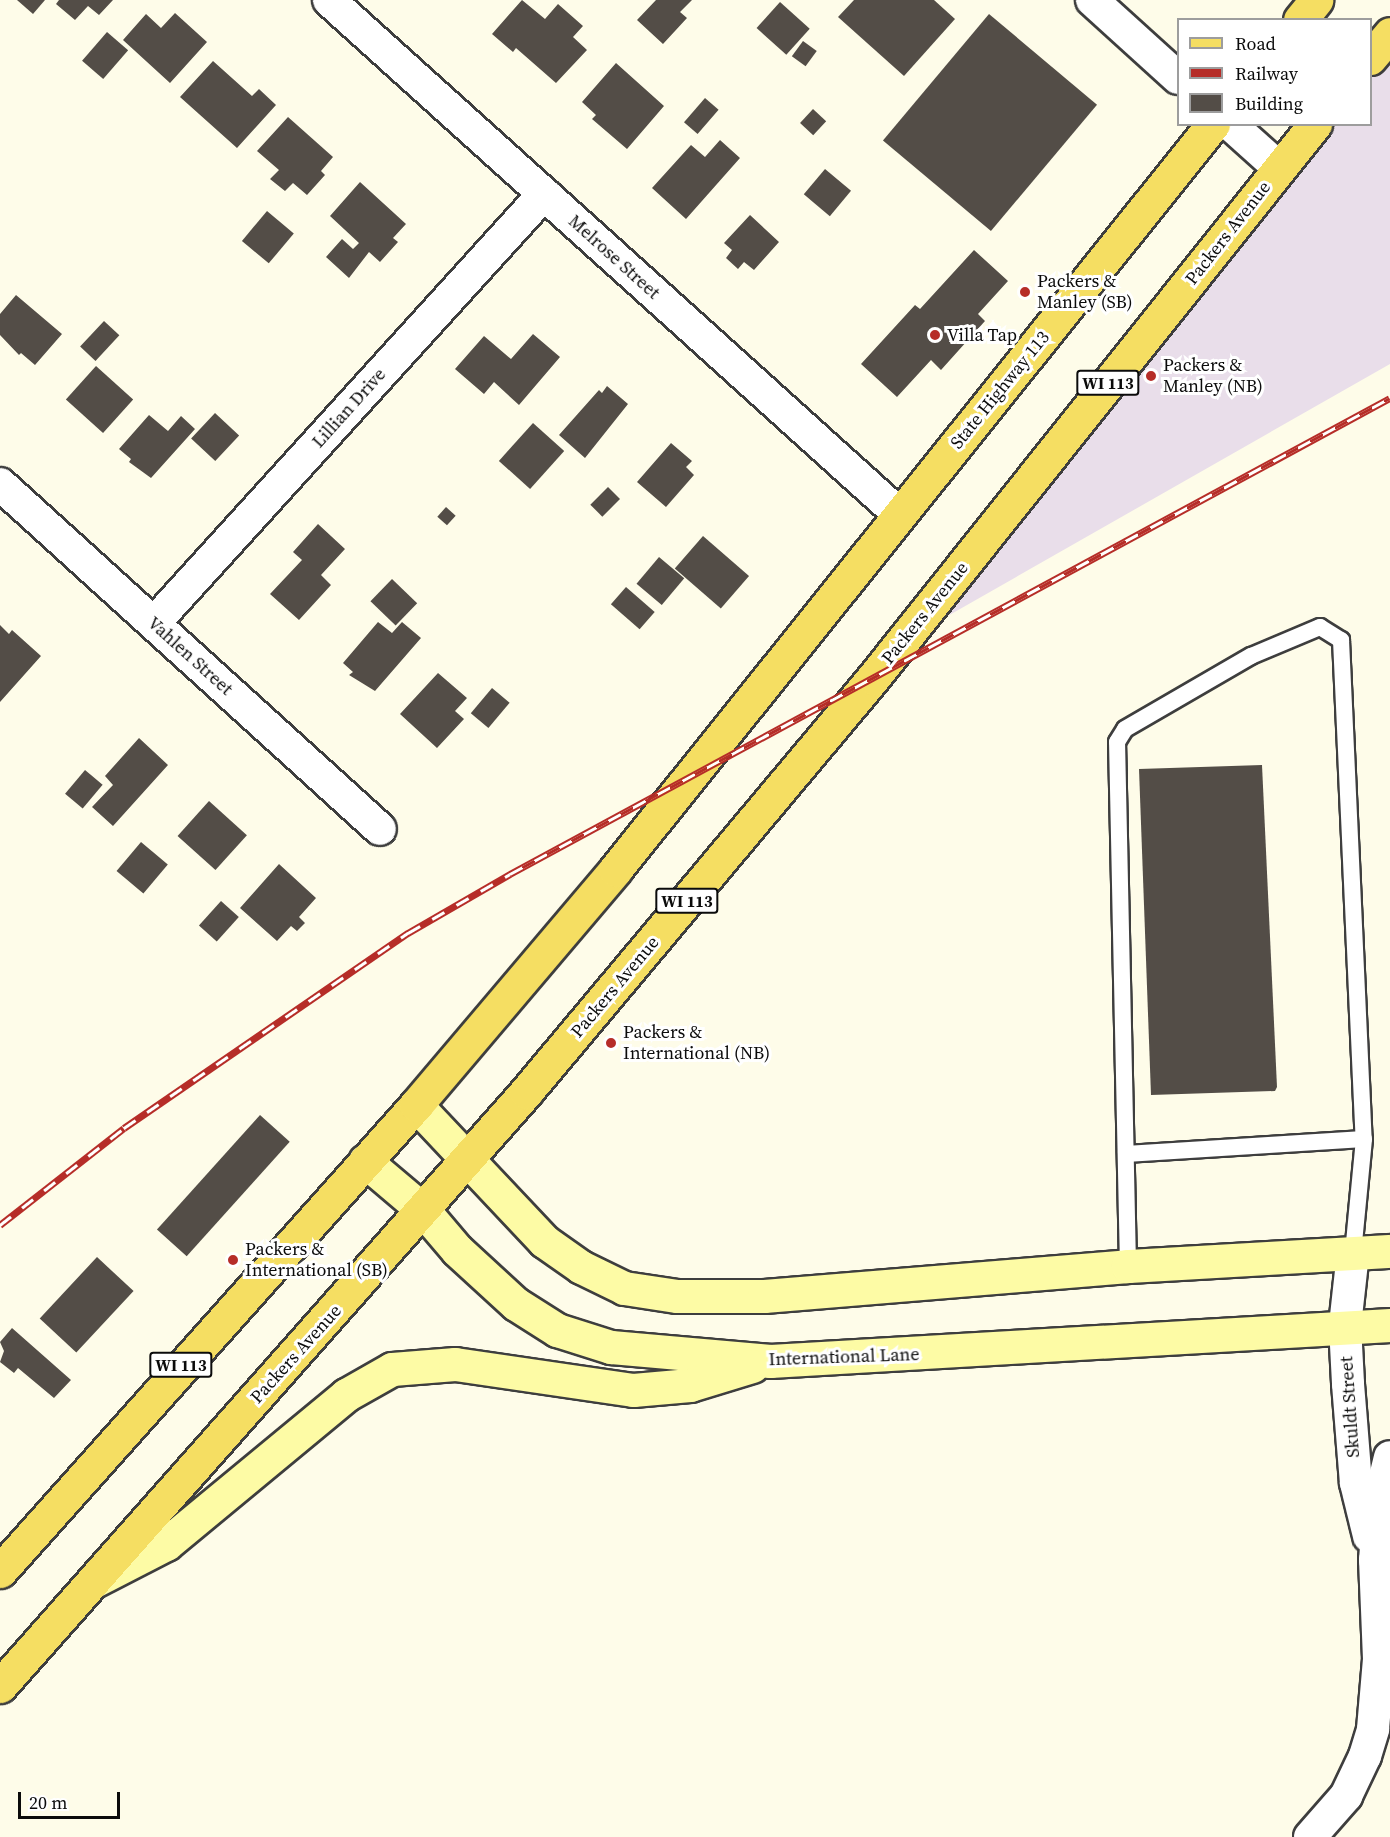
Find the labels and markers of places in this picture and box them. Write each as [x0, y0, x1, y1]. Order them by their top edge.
place label: Packers & Manley (SB) [1037, 271, 1133, 314]
marker: Packers & Manley (SB) [1018, 285, 1032, 299]
place label: Villa Tap [947, 324, 1017, 346]
marker: Villa Tap [928, 328, 942, 342]
place label: Packers & Manley (NB) [1163, 355, 1263, 398]
marker: Packers & Manley (NB) [1144, 369, 1158, 383]
place label: Packers & International (NB) [623, 1022, 770, 1064]
marker: Packers & International (NB) [604, 1036, 618, 1050]
place label: Packers & International (SB) [245, 1239, 388, 1282]
marker: Packers & International (SB) [226, 1253, 240, 1267]

